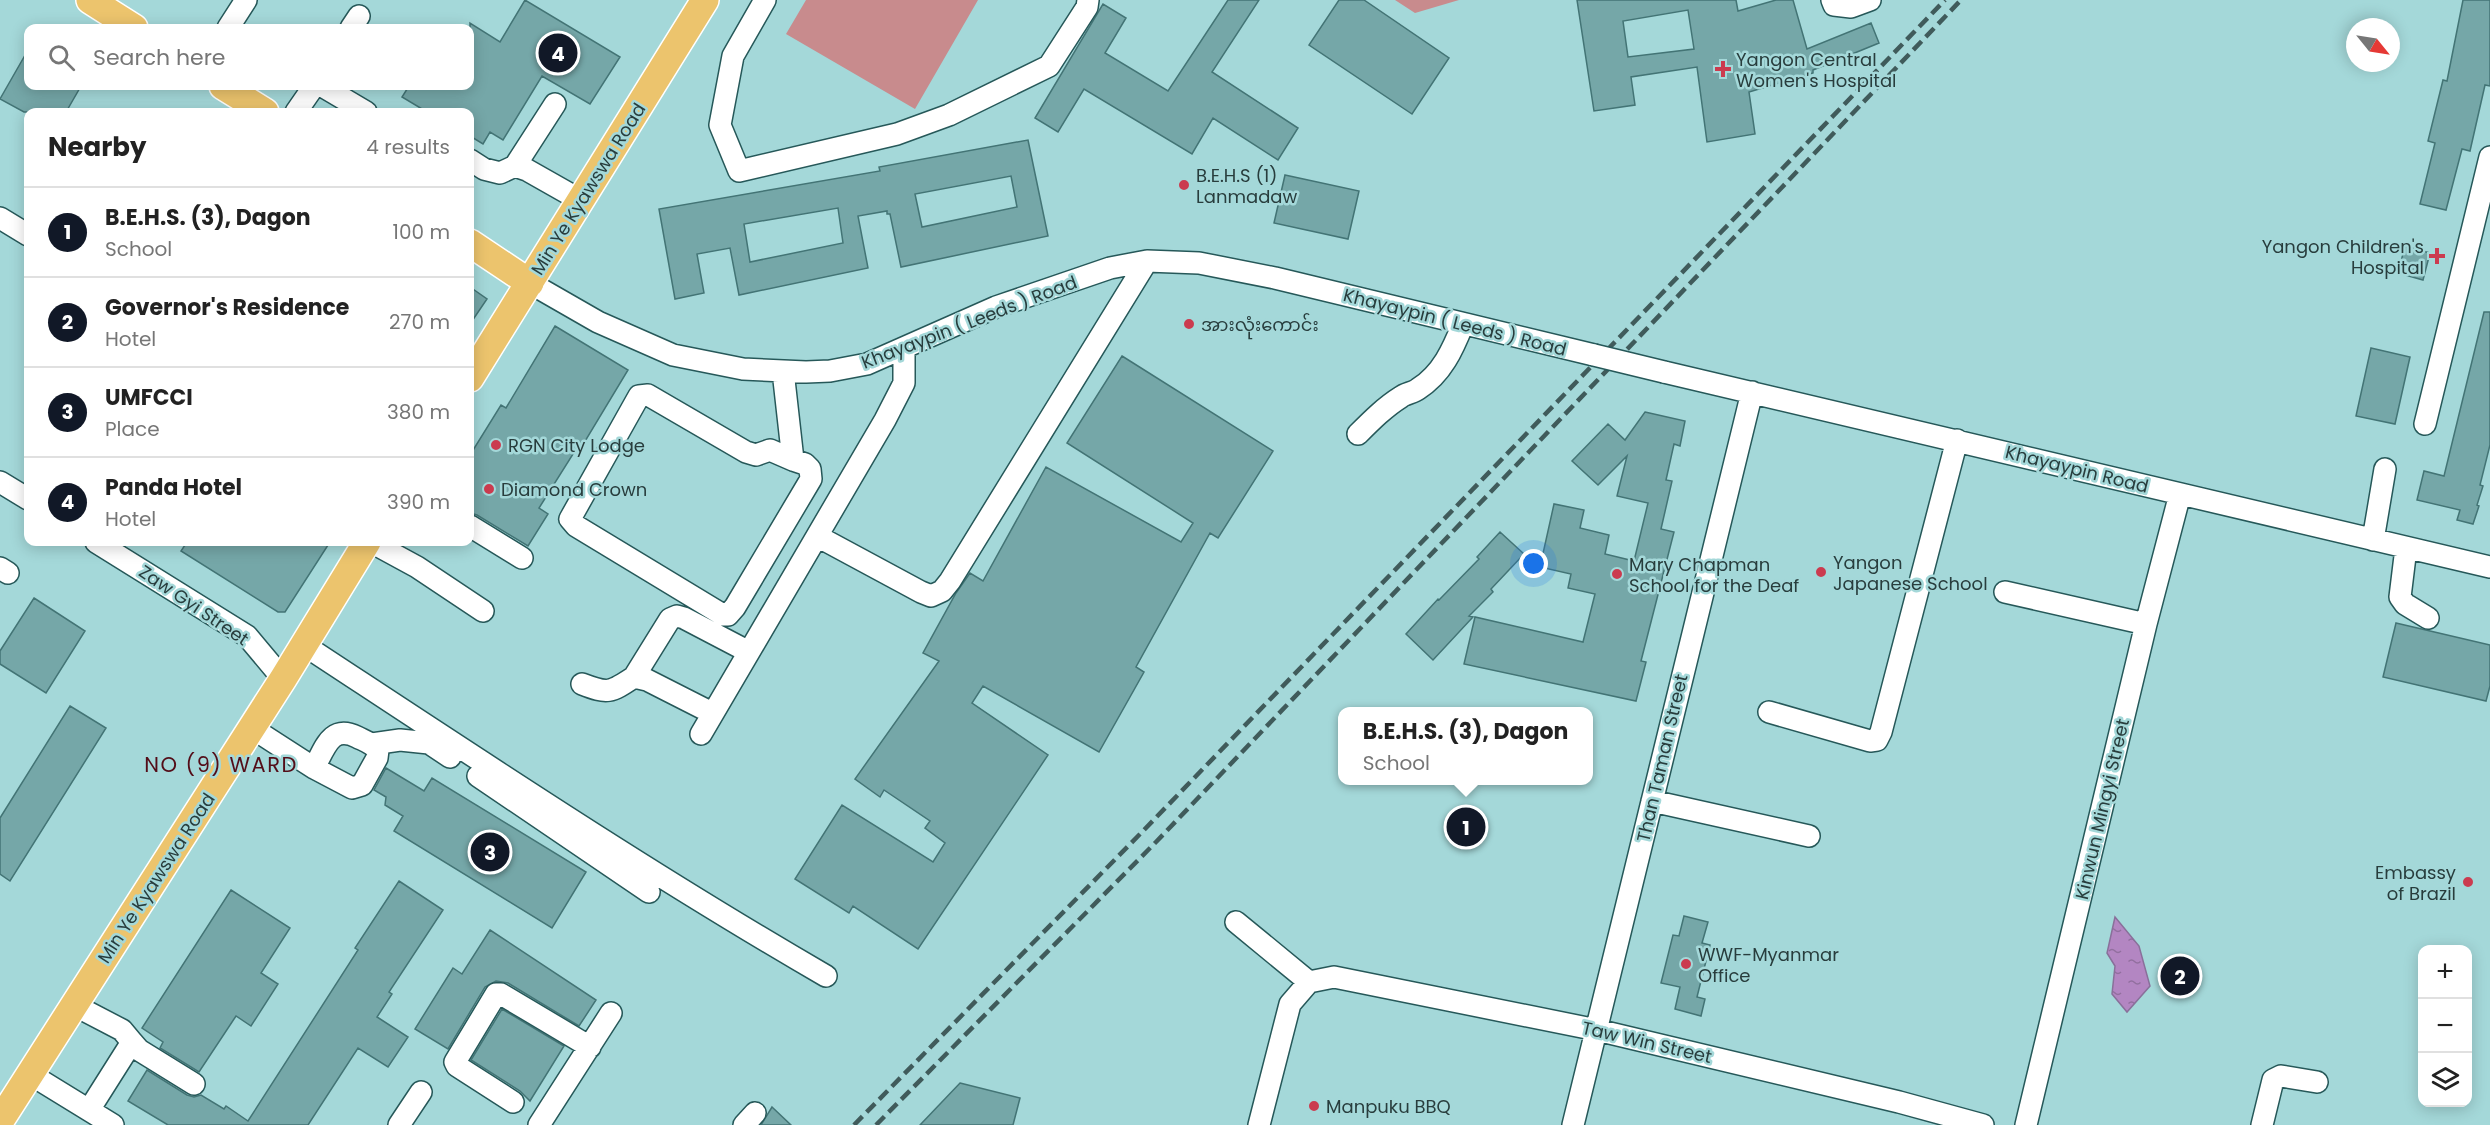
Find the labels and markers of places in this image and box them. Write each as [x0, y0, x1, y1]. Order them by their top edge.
pin: 4 [538, 31, 578, 76]
place label: Yangon Central Women's Hospital [1736, 47, 1897, 93]
marker: Yangon Central Women's Hospital [1714, 60, 1732, 78]
place label: B.E.H.S (1) Lanmadaw [1196, 163, 1298, 209]
marker: B.E.H.S (1) Lanmadaw [1177, 178, 1191, 192]
place label: Yangon Children's Hospital [2262, 234, 2424, 280]
marker: Yangon Children's Hospital [2428, 247, 2446, 265]
place label: အားလုံးကောင်း [1201, 312, 1319, 340]
marker: အားလုံးကောင်း [1182, 317, 1196, 331]
place label: RGN City Lodge [508, 433, 645, 458]
marker: RGN City Lodge [489, 438, 503, 452]
place label: Diamond Crown [501, 477, 647, 502]
marker: Diamond Crown [482, 482, 496, 496]
place label: Yangon Japanese School [1833, 550, 1988, 596]
place label: Mary Chapman School for the Deaf [1629, 552, 1799, 598]
marker: Yangon Japanese School [1814, 565, 1828, 579]
marker: Mary Chapman School for the Deaf [1610, 567, 1624, 581]
pin: 1 [1446, 804, 1486, 850]
pin: 3 [470, 830, 510, 874]
place label: Embassy of Brazil [2375, 860, 2456, 906]
marker: Embassy of Brazil [2461, 875, 2475, 889]
place label: WWF-Myanmar Office [1698, 942, 1839, 988]
pin: 2 [2160, 954, 2200, 998]
marker: WWF-Myanmar Office [1679, 957, 1693, 971]
place label: Manpuku BBQ [1326, 1094, 1451, 1119]
marker: Manpuku BBQ [1307, 1099, 1321, 1113]

